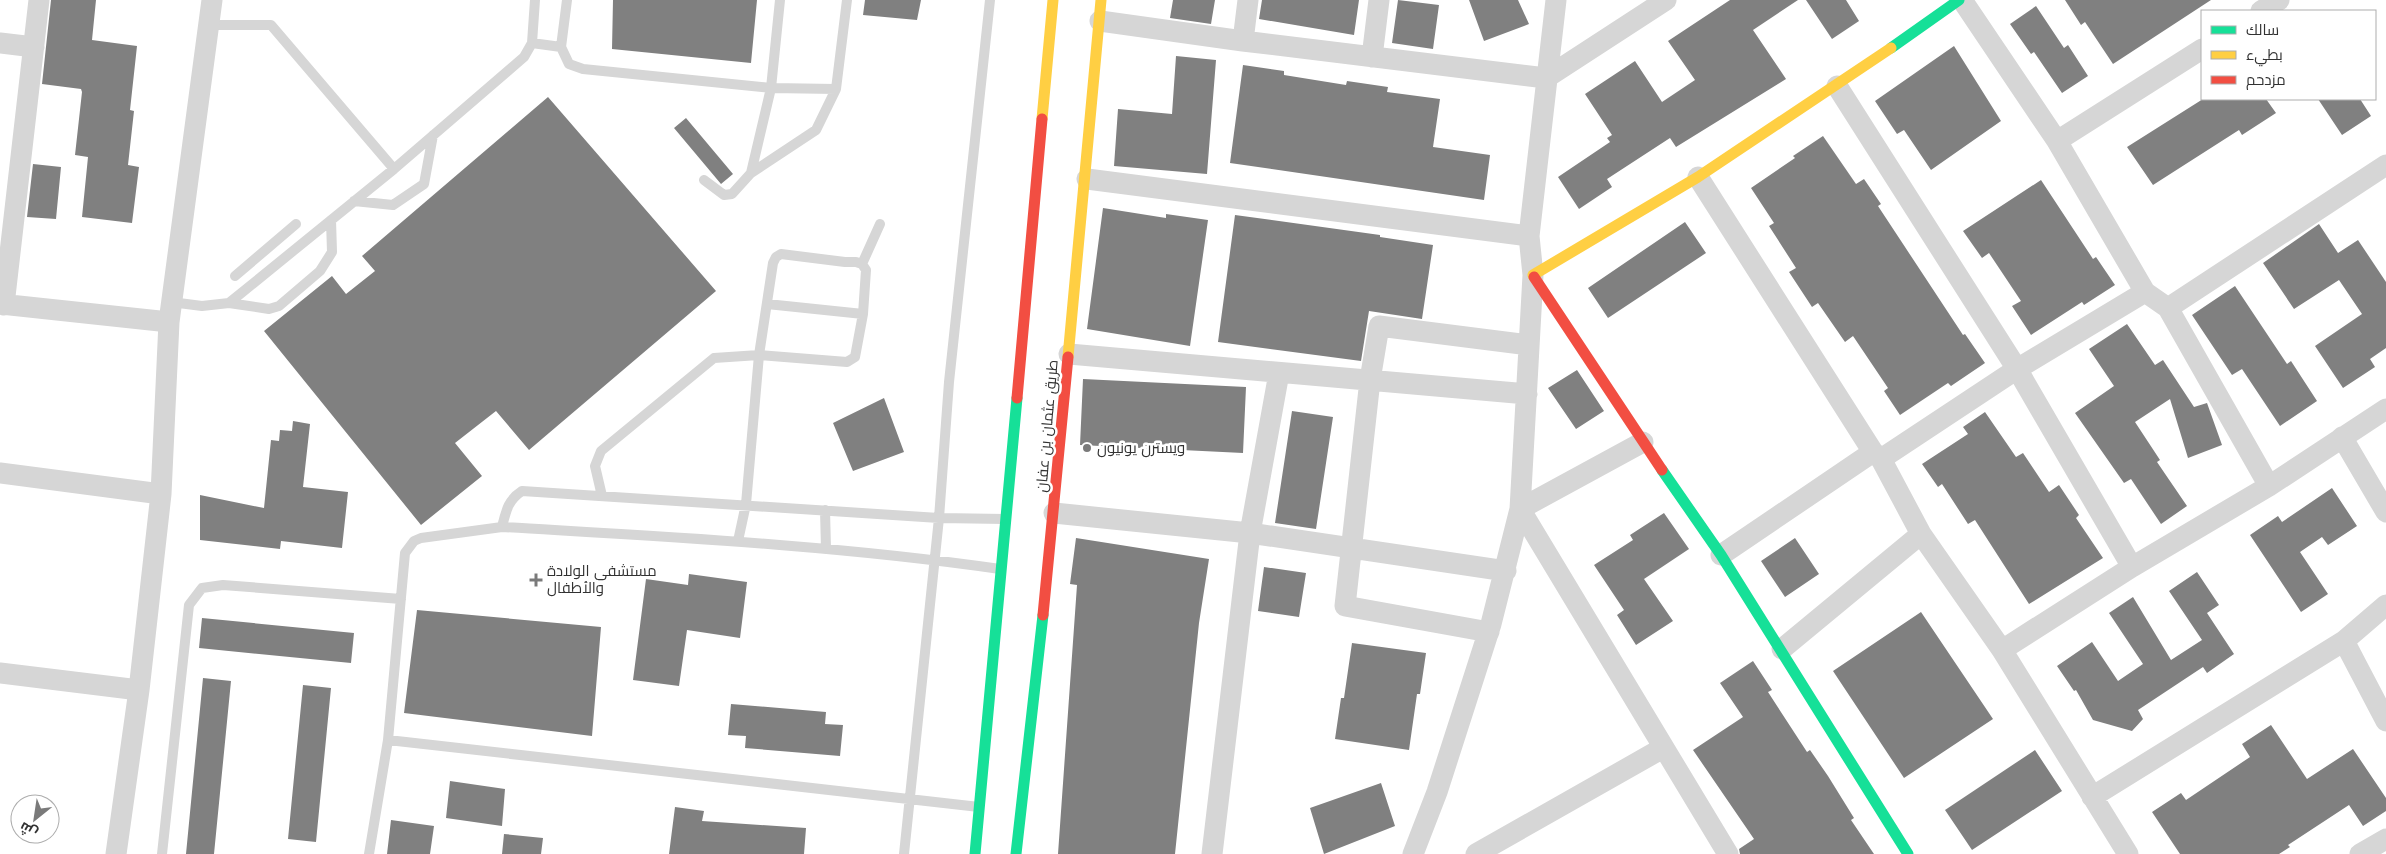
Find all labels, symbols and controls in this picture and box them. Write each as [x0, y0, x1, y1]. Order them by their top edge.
legend [2201, 10, 2376, 100]
text: سالك [2246, 19, 2279, 41]
text: بطيء [2246, 44, 2283, 67]
text: مزدحم [2246, 69, 2286, 91]
street label: طريق عثمان بن عفان [1030, 359, 1064, 493]
place label: ويسترن يونيون [1097, 437, 1185, 459]
marker: ويسترن يونيون [1081, 442, 1093, 454]
place label: مستشفى الولادة والأطفال [547, 560, 657, 599]
marker: مستشفى الولادة والأطفال [529, 573, 543, 587]
north arrow [10, 794, 60, 844]
text: ش [16, 817, 41, 843]

